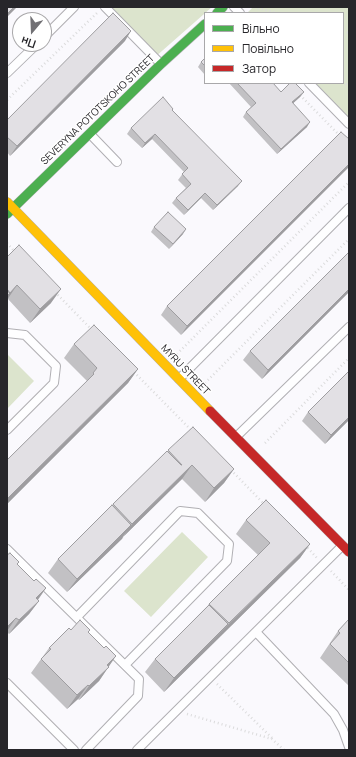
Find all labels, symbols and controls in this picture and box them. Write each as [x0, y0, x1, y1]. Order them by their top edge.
north arrow [12, 12, 52, 52]
legend [204, 12, 344, 84]
text: Вільно [242, 20, 280, 37]
text: Пн [19, 33, 38, 52]
text: Повільно [242, 40, 294, 57]
street label: SEVERYNA POTOTSKOHO STREET [39, 52, 157, 168]
text: Затор [242, 60, 276, 77]
street label: MYRU STREET [158, 342, 212, 398]

